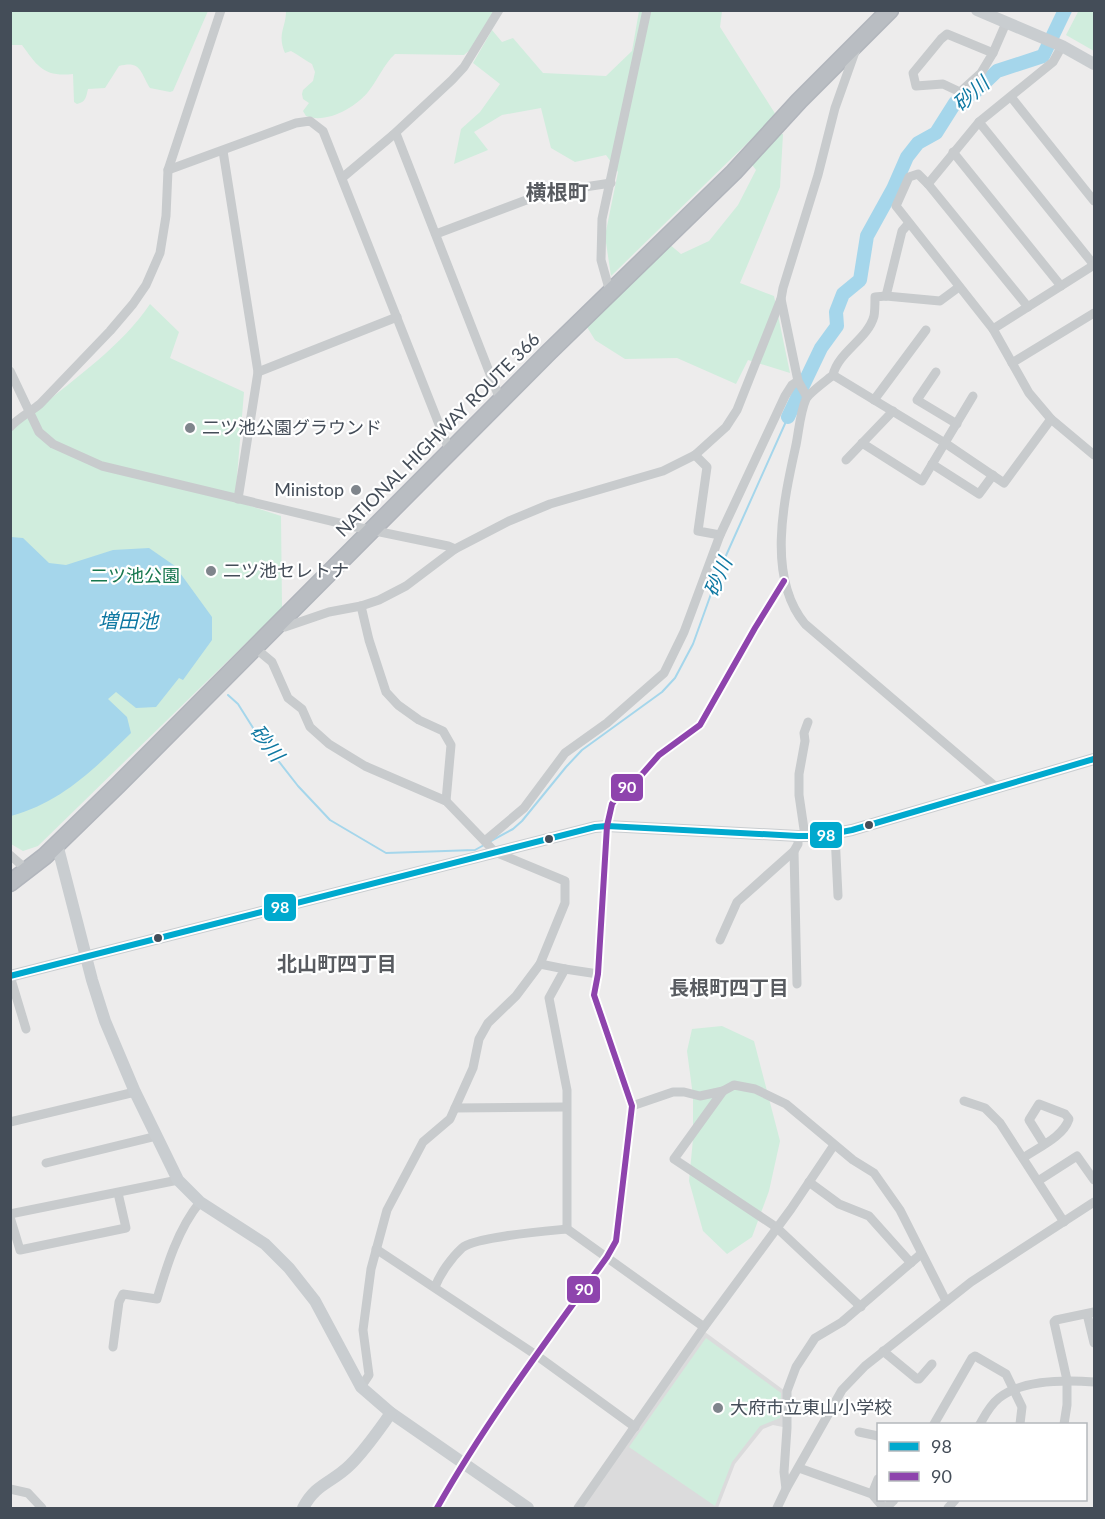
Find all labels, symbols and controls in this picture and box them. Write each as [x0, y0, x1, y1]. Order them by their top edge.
water label: 砂川 [947, 70, 995, 116]
district label: 横根町 [526, 179, 589, 204]
street label: NATIONAL HIGHWAY ROUTE 366 [331, 328, 544, 541]
place label: 二ツ池公園グラウンド [202, 416, 382, 438]
marker: 二ツ池公園グラウンド [183, 421, 197, 435]
place label: Ministop [274, 478, 344, 500]
marker: Ministop [349, 483, 363, 497]
water label: 砂川 [698, 552, 737, 600]
place label: 二ツ池セレトナ [223, 559, 349, 581]
park label: 二ツ池公園 [90, 564, 180, 586]
marker: 二ツ池セレトナ [204, 564, 218, 578]
water label: 増田池 [98, 608, 160, 632]
water label: 砂川 [246, 719, 291, 767]
line badge: 90 [610, 773, 644, 802]
text: 90 [618, 777, 636, 796]
unlabelled marker [863, 819, 875, 831]
line badge: 98 [809, 821, 843, 849]
text: 98 [817, 825, 835, 844]
unlabelled marker [543, 833, 555, 845]
line badge: 98 [263, 893, 297, 922]
text: 98 [271, 897, 289, 916]
unlabelled marker [152, 932, 164, 944]
district label: 北山町四丁目 [277, 951, 397, 975]
district label: 長根町四丁目 [669, 975, 789, 999]
line badge: 90 [566, 1275, 601, 1304]
text: 90 [575, 1279, 593, 1298]
place label: 大府市立東山小学校 [730, 1396, 892, 1418]
marker: 大府市立東山小学校 [711, 1401, 725, 1415]
legend [877, 1423, 1087, 1501]
text: 98 [931, 1435, 952, 1457]
text: 90 [931, 1465, 952, 1487]

